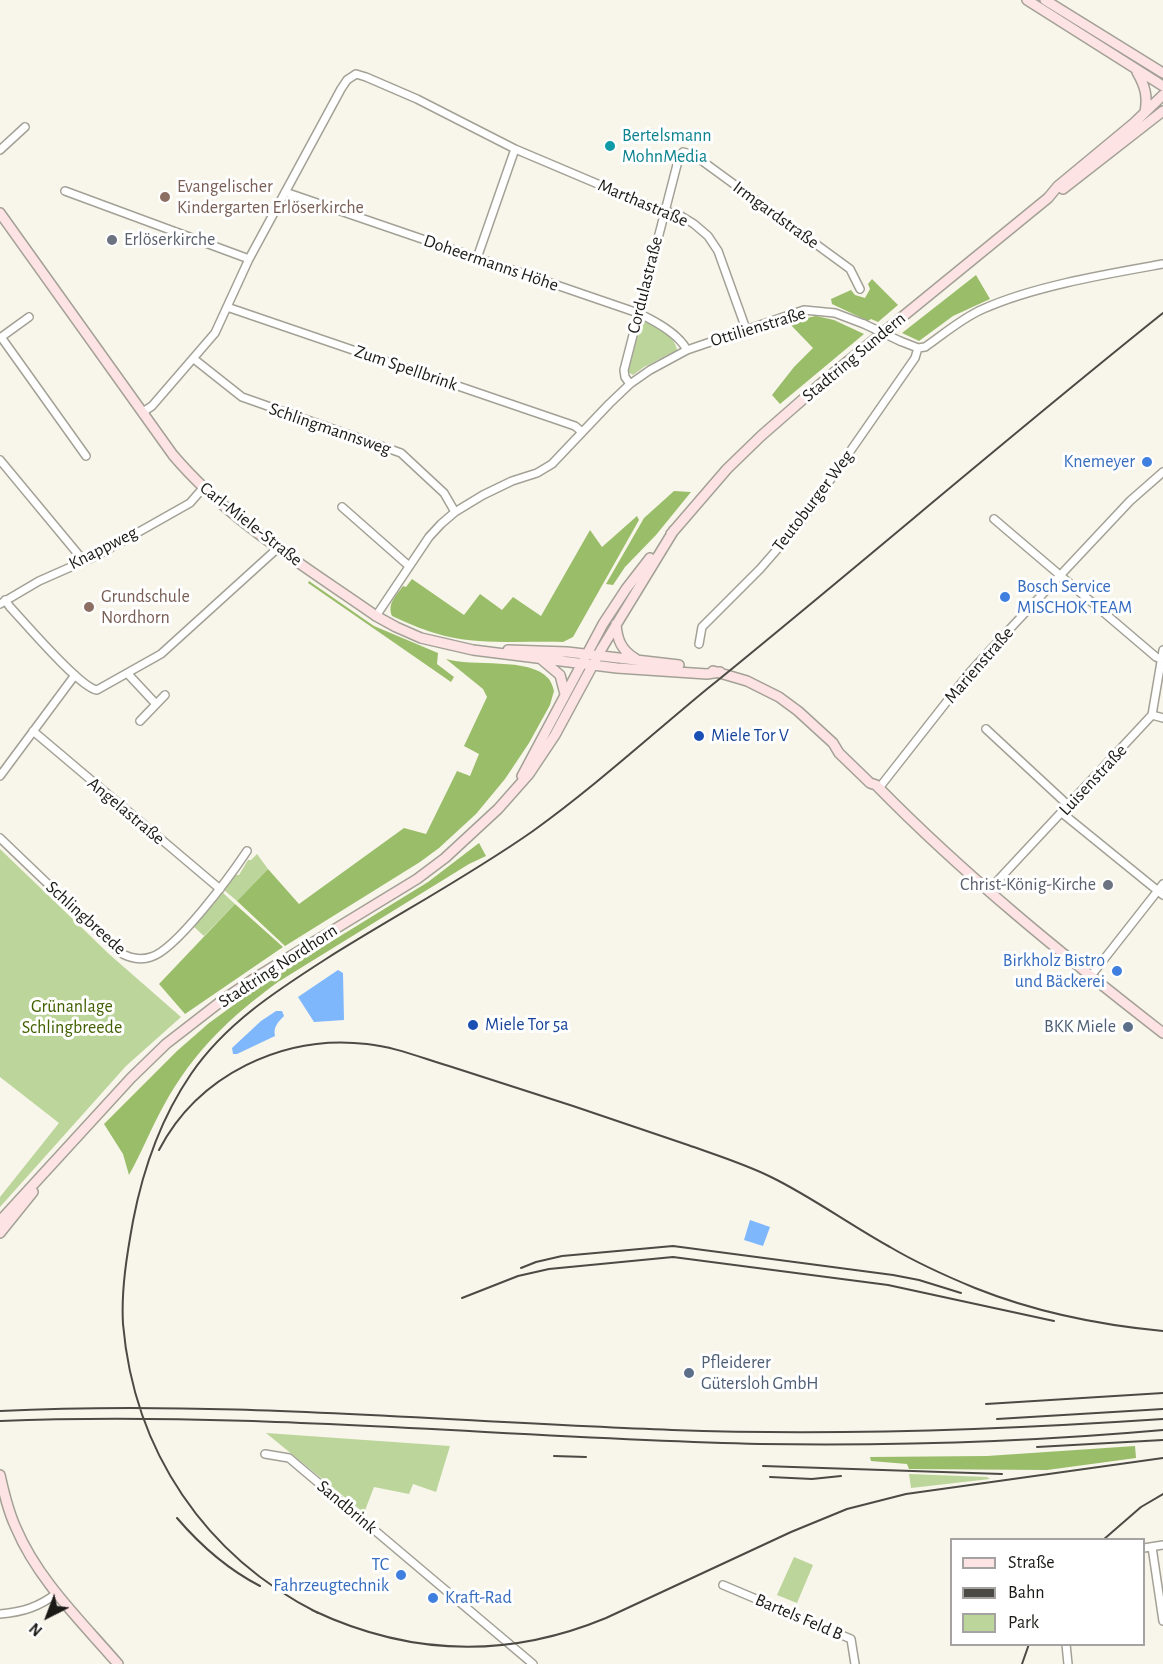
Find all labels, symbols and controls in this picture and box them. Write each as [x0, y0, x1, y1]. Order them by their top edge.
place label: Bertelsmann MohnMedia [622, 125, 711, 168]
marker: Bertelsmann MohnMedia [603, 139, 617, 153]
street label: Marthastraße [595, 174, 691, 232]
place label: Evangelischer Kindergarten Erlöserkirche [177, 176, 364, 219]
street label: Irmgardstraße [729, 177, 823, 253]
marker: Evangelischer Kindergarten Erlöserkirche [158, 190, 172, 204]
place label: Erlöserkirche [124, 229, 215, 251]
street label: Doheermanns Höhe [421, 230, 561, 296]
marker: Erlöserkirche [105, 233, 119, 247]
street label: Cordulastraße [623, 234, 667, 336]
street label: Ottilienstraße [708, 302, 808, 352]
street label: Stadtring Sundern [798, 307, 910, 407]
street label: Zum Spellbrink [352, 340, 460, 396]
street label: Schlingmannsweg [266, 398, 394, 460]
street label: Teutoburger Weg [768, 446, 858, 556]
place label: Knemeyer [1064, 451, 1135, 473]
marker: Knemeyer [1140, 455, 1154, 469]
street label: Carl-Miele-Straße [195, 477, 307, 571]
street label: Knappweg [65, 522, 141, 574]
place label: Bosch Service MISCHOK TEAM [1017, 576, 1132, 618]
place label: Grundschule Nordhorn [101, 586, 190, 628]
marker: Bosch Service MISCHOK TEAM [998, 590, 1012, 604]
marker: Grundschule Nordhorn [82, 600, 96, 614]
street label: Marienstraße [940, 622, 1018, 708]
place label: Miele Tor V [711, 725, 789, 747]
marker: Miele Tor V [692, 729, 706, 743]
street label: Luisenstraße [1054, 740, 1132, 820]
street label: Angelastraße [83, 773, 169, 849]
place label: Christ-König-Kirche [960, 874, 1096, 896]
street label: Schlingbreede [41, 876, 131, 960]
marker: Christ-König-Kirche [1101, 878, 1115, 892]
street label: Stadtring Nordhorn [214, 919, 342, 1013]
place label: Birkholz Bistro und Bäckerei [1003, 950, 1105, 992]
marker: Birkholz Bistro und Bäckerei [1110, 964, 1124, 978]
park label: Grünanlage Schlingbreede [22, 996, 122, 1038]
place label: Miele Tor 5a [485, 1014, 568, 1036]
place label: BKK Miele [1044, 1016, 1116, 1038]
marker: Miele Tor 5a [466, 1018, 480, 1032]
marker: BKK Miele [1121, 1020, 1135, 1034]
place label: Pfleiderer Gütersloh GmbH [701, 1352, 819, 1394]
marker: Pfleiderer Gütersloh GmbH [682, 1366, 696, 1380]
street label: Sandbrink [313, 1476, 381, 1538]
legend [950, 1538, 1145, 1646]
place label: TC Fahrzeugtechnik [273, 1554, 389, 1596]
text: Straße [1008, 1554, 1054, 1572]
marker: TC Fahrzeugtechnik [394, 1568, 408, 1582]
text: Bahn [1008, 1584, 1044, 1602]
north arrow [18, 1586, 78, 1646]
place label: Kraft-Rad [445, 1587, 512, 1609]
street label: Bartels Feld B [752, 1589, 846, 1645]
marker: Kraft-Rad [426, 1591, 440, 1605]
text: Park [1008, 1614, 1039, 1632]
text: N [26, 1620, 45, 1639]

